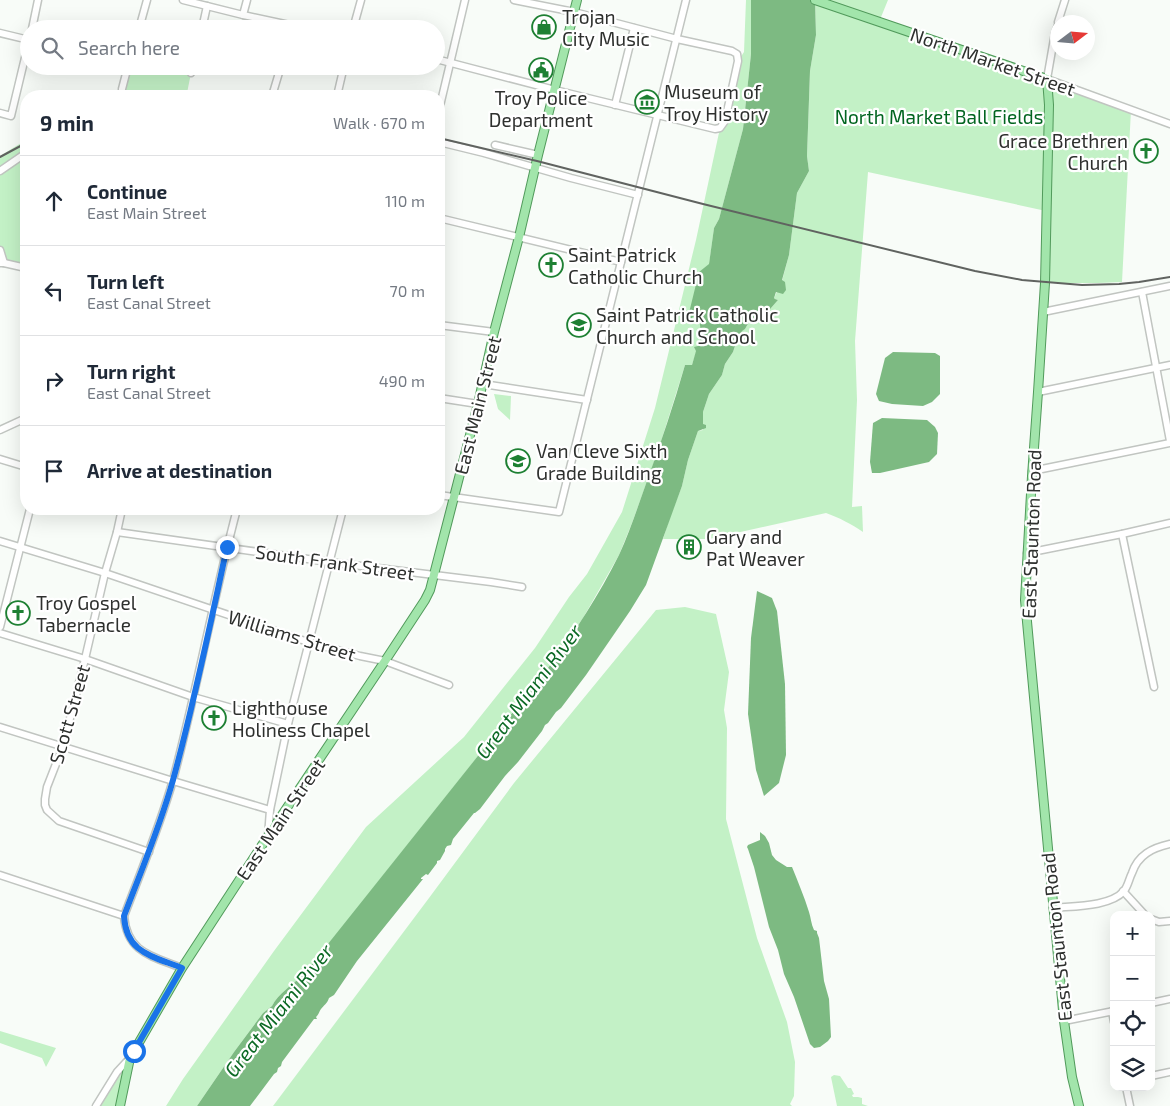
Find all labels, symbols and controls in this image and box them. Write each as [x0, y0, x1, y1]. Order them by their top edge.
place label: Trojan City Music [562, 5, 650, 50]
shop icon: Trojan City Music [531, 14, 557, 40]
north arrow [1050, 15, 1095, 60]
search box [20, 20, 445, 75]
street label: North Market Street [908, 22, 1078, 100]
icon: search [38, 34, 66, 62]
text: Search here [78, 36, 180, 59]
public building icon: Troy Police Department [528, 57, 554, 83]
place label: Museum of Troy History [664, 80, 768, 125]
place label: Troy Police Department [489, 86, 593, 131]
museum icon: Museum of Troy History [634, 89, 660, 115]
park label: North Market Ball Fields [835, 105, 1043, 128]
text: 9 min [40, 110, 94, 135]
text: Walk · 670 m [333, 113, 425, 132]
place label: Grace Brethren Church [998, 129, 1128, 174]
church icon: Grace Brethren Church [1133, 138, 1159, 164]
text: Continue [87, 180, 167, 203]
icon: ahead [40, 187, 68, 215]
text: 110 m [385, 191, 425, 210]
text: East Main Street [87, 203, 207, 222]
place label: Saint Patrick Catholic Church [568, 243, 703, 288]
church icon: Saint Patrick Catholic Church [538, 252, 564, 278]
text: Turn left [87, 270, 164, 293]
icon: left [40, 277, 68, 305]
text: 70 m [390, 281, 425, 300]
text: East Canal Street [87, 293, 211, 312]
place label: Saint Patrick Catholic Church and School [596, 303, 778, 348]
school or university icon: Saint Patrick Catholic Church and School [566, 312, 592, 338]
street label: East Main Street [449, 333, 505, 477]
text: Turn right [87, 360, 175, 383]
icon: right [40, 367, 68, 395]
text: 490 m [379, 371, 425, 390]
text: East Canal Street [87, 383, 211, 402]
place label: Van Cleve Sixth Grade Building [536, 439, 667, 484]
school or university icon: Van Cleve Sixth Grade Building [505, 448, 531, 474]
street label: East Staunton Road [1017, 449, 1045, 619]
icon: arrive [40, 457, 68, 485]
text: Arrive at destination [87, 459, 272, 482]
place label: Gary and Pat Weaver [706, 525, 805, 570]
building icon: Gary and Pat Weaver [676, 534, 702, 560]
route end [216, 536, 239, 559]
street label: South Frank Street [254, 539, 416, 585]
place label: Troy Gospel Tabernacle [36, 591, 137, 636]
church icon: Troy Gospel Tabernacle [5, 600, 31, 626]
street label: Williams Street [225, 605, 359, 665]
water label: Great Miami River [470, 618, 587, 763]
street label: Scott Street [44, 662, 94, 766]
place label: Lighthouse Holiness Chapel [232, 696, 370, 741]
church icon: Lighthouse Holiness Chapel [201, 705, 227, 731]
street label: East Main Street [231, 754, 329, 884]
street label: East Staunton Road [1036, 852, 1076, 1022]
map controls [1110, 911, 1155, 1091]
button: + [1110, 911, 1155, 956]
water label: Great Miami River [219, 938, 338, 1081]
button: − [1110, 956, 1155, 1001]
button: locate [1110, 1001, 1155, 1046]
route start [123, 1040, 146, 1063]
button: layers [1110, 1046, 1155, 1091]

